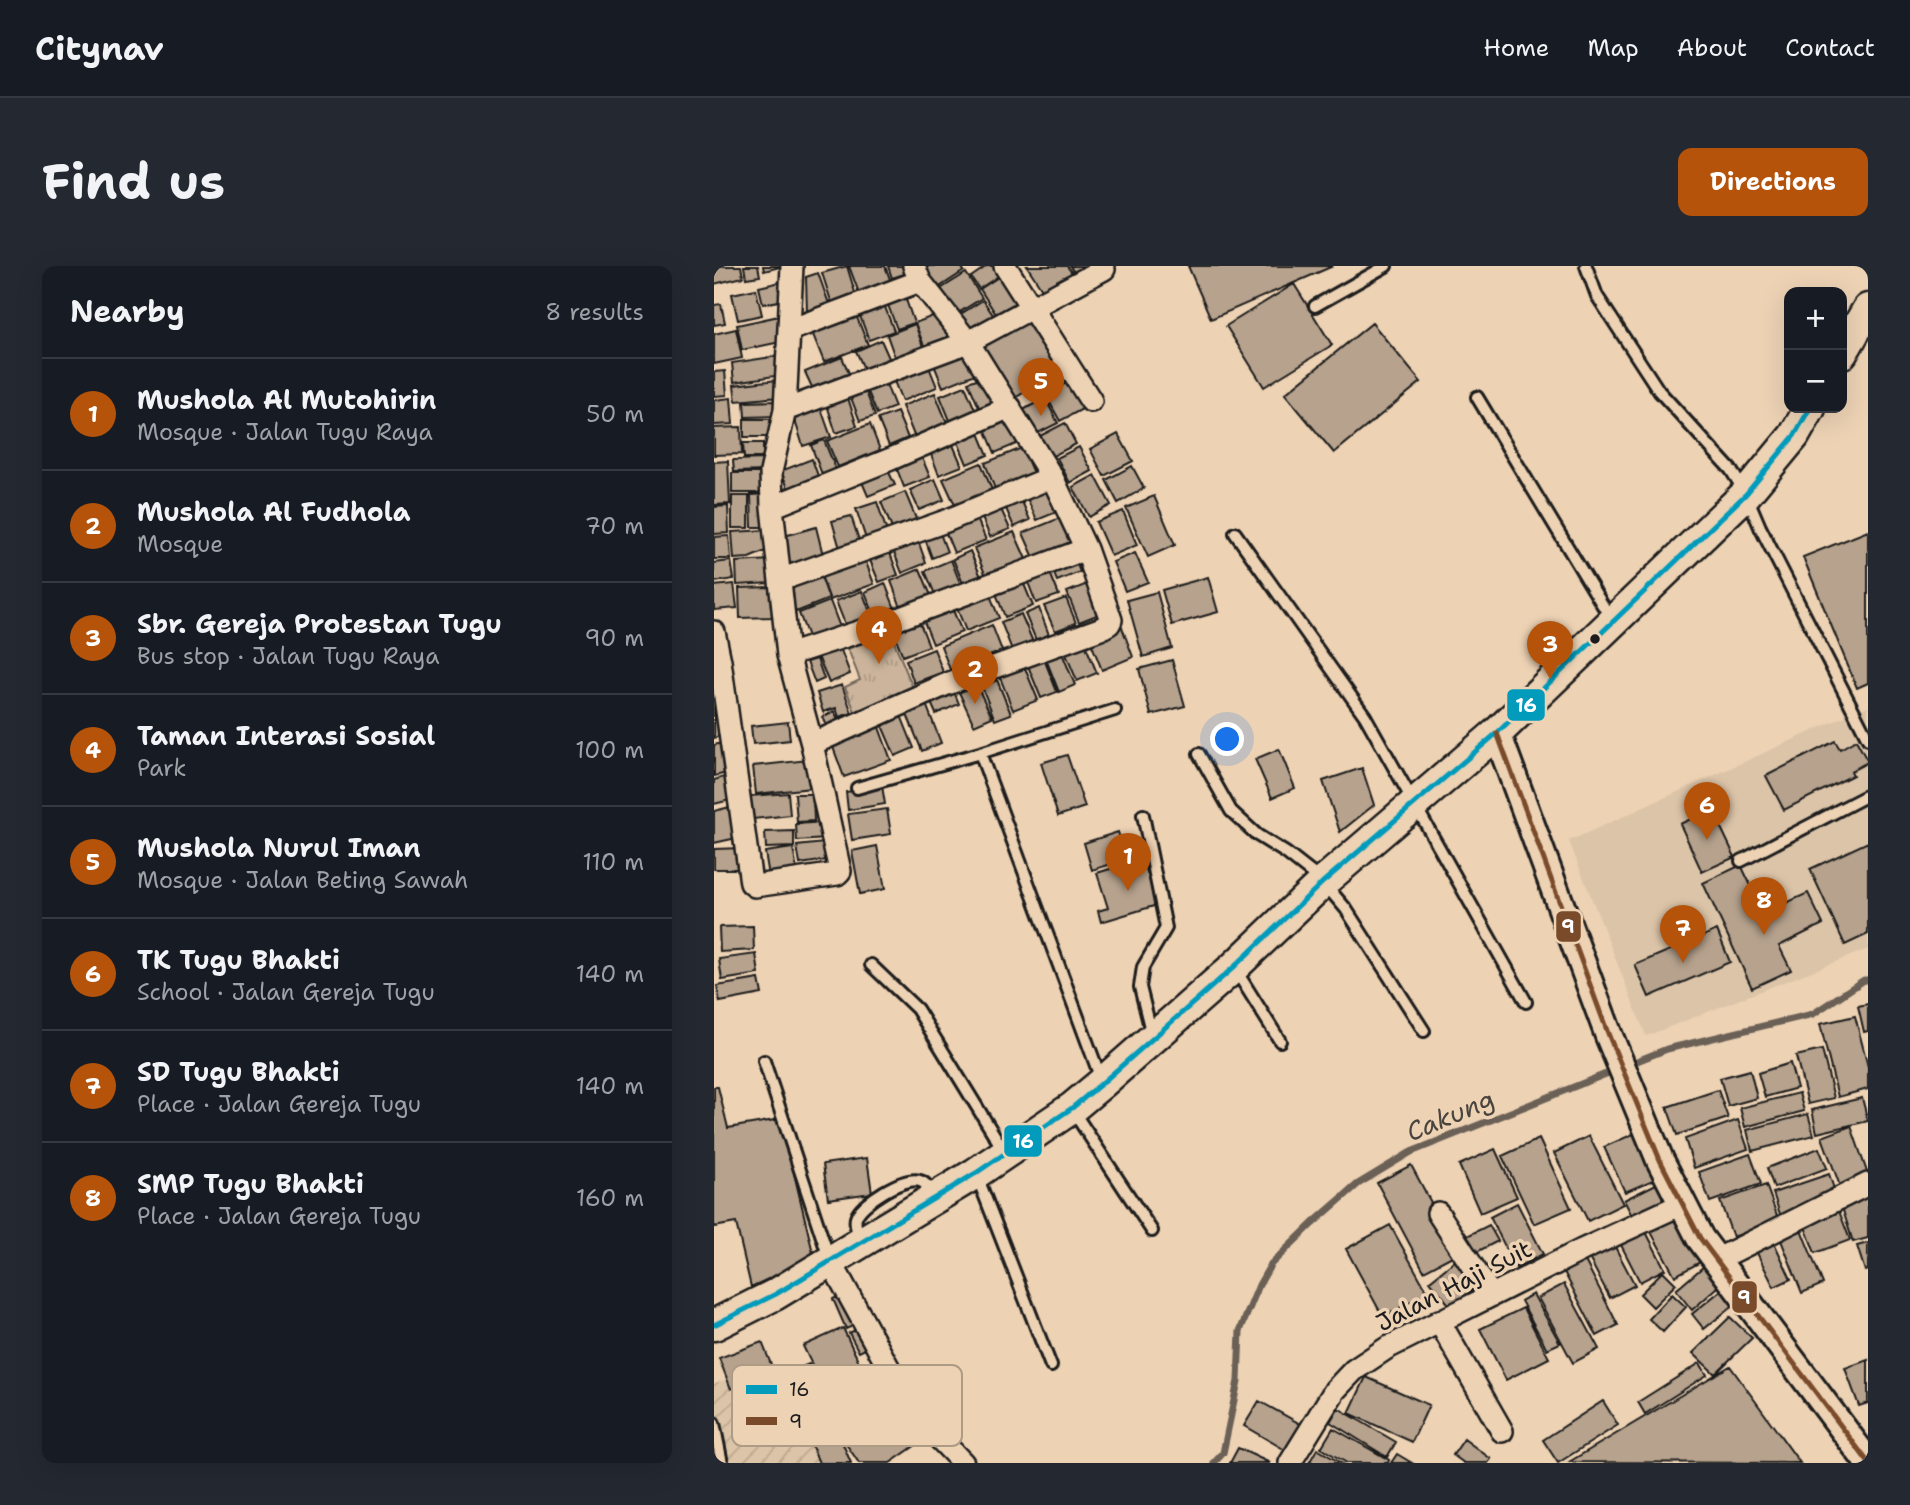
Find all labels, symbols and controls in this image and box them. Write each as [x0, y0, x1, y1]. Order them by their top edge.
text: Citynav [35, 26, 164, 71]
text: Home [1483, 32, 1549, 64]
text: Map [1587, 32, 1639, 64]
text: About [1677, 32, 1747, 64]
text: Contact [1785, 32, 1875, 64]
button: Directions [1678, 148, 1868, 216]
text: Find us [42, 149, 225, 215]
map controls [1784, 287, 1847, 413]
button: + [1784, 287, 1847, 350]
text: Nearby [70, 291, 185, 332]
text: 8 results [545, 297, 644, 327]
button: − [1784, 350, 1847, 413]
pin: 5 [1018, 358, 1064, 416]
text: Mushola Al Mutohirin [137, 382, 436, 417]
text: 1 [88, 399, 98, 429]
text: 50 m [586, 399, 644, 429]
text: Mosque · Jalan Tugu Raya [137, 417, 433, 447]
text: Mushola Al Fudhola [137, 494, 411, 529]
text: 2 [85, 511, 101, 541]
text: 70 m [585, 511, 644, 541]
text: Mosque [137, 529, 223, 559]
text: Sbr. Gereja Protestan Tugu [137, 606, 502, 641]
pin: 4 [856, 606, 902, 664]
pin: 3 [1527, 621, 1573, 679]
text: 3 [85, 623, 101, 653]
text: 90 m [584, 623, 644, 653]
unlabelled marker [1588, 632, 1602, 646]
text: Bus stop · Jalan Tugu Raya [137, 641, 439, 671]
pin: 2 [952, 646, 998, 704]
line badge: 16 [1506, 688, 1546, 722]
text: 16 [1515, 693, 1537, 718]
text: Taman Interasi Sosial [137, 718, 435, 753]
your location [1210, 722, 1244, 756]
text: 4 [85, 735, 101, 765]
text: 100 m [575, 735, 644, 765]
text: Park [137, 753, 186, 783]
pin: 6 [1684, 782, 1730, 840]
text: Mushola Nurul Iman [137, 830, 421, 865]
pin: 1 [1105, 833, 1151, 891]
text: 5 [86, 847, 100, 877]
text: 110 m [582, 847, 644, 877]
text: Mosque · Jalan Beting Sawah [137, 865, 468, 895]
pin: 8 [1741, 877, 1787, 935]
pin: 7 [1660, 905, 1706, 963]
line badge: 9 [1555, 910, 1582, 943]
text: 9 [1561, 914, 1575, 939]
text: TK Tugu Bhakti [137, 942, 340, 977]
text: 6 [85, 959, 101, 989]
text: 140 m [576, 959, 644, 989]
text: School · Jalan Gereja Tugu [137, 977, 435, 1007]
text: SD Tugu Bhakti [137, 1054, 340, 1089]
text: 7 [85, 1071, 101, 1101]
text: 140 m [576, 1071, 644, 1101]
water label: Cakung [1400, 1081, 1500, 1149]
text: Place · Jalan Gereja Tugu [137, 1089, 421, 1119]
line badge: 16 [1003, 1124, 1043, 1158]
text: 16 [1012, 1129, 1034, 1154]
text: SMP Tugu Bhakti [137, 1166, 364, 1201]
text: 8 [85, 1183, 101, 1213]
text: 160 m [576, 1183, 644, 1213]
text: Place · Jalan Gereja Tugu [137, 1201, 421, 1231]
street label: Jalan Haji Suit [1371, 1233, 1537, 1339]
line badge: 9 [1731, 1280, 1758, 1314]
text: 9 [1737, 1285, 1751, 1310]
legend [732, 1365, 962, 1446]
text: 16 [789, 1377, 810, 1402]
text: 9 [789, 1409, 802, 1434]

